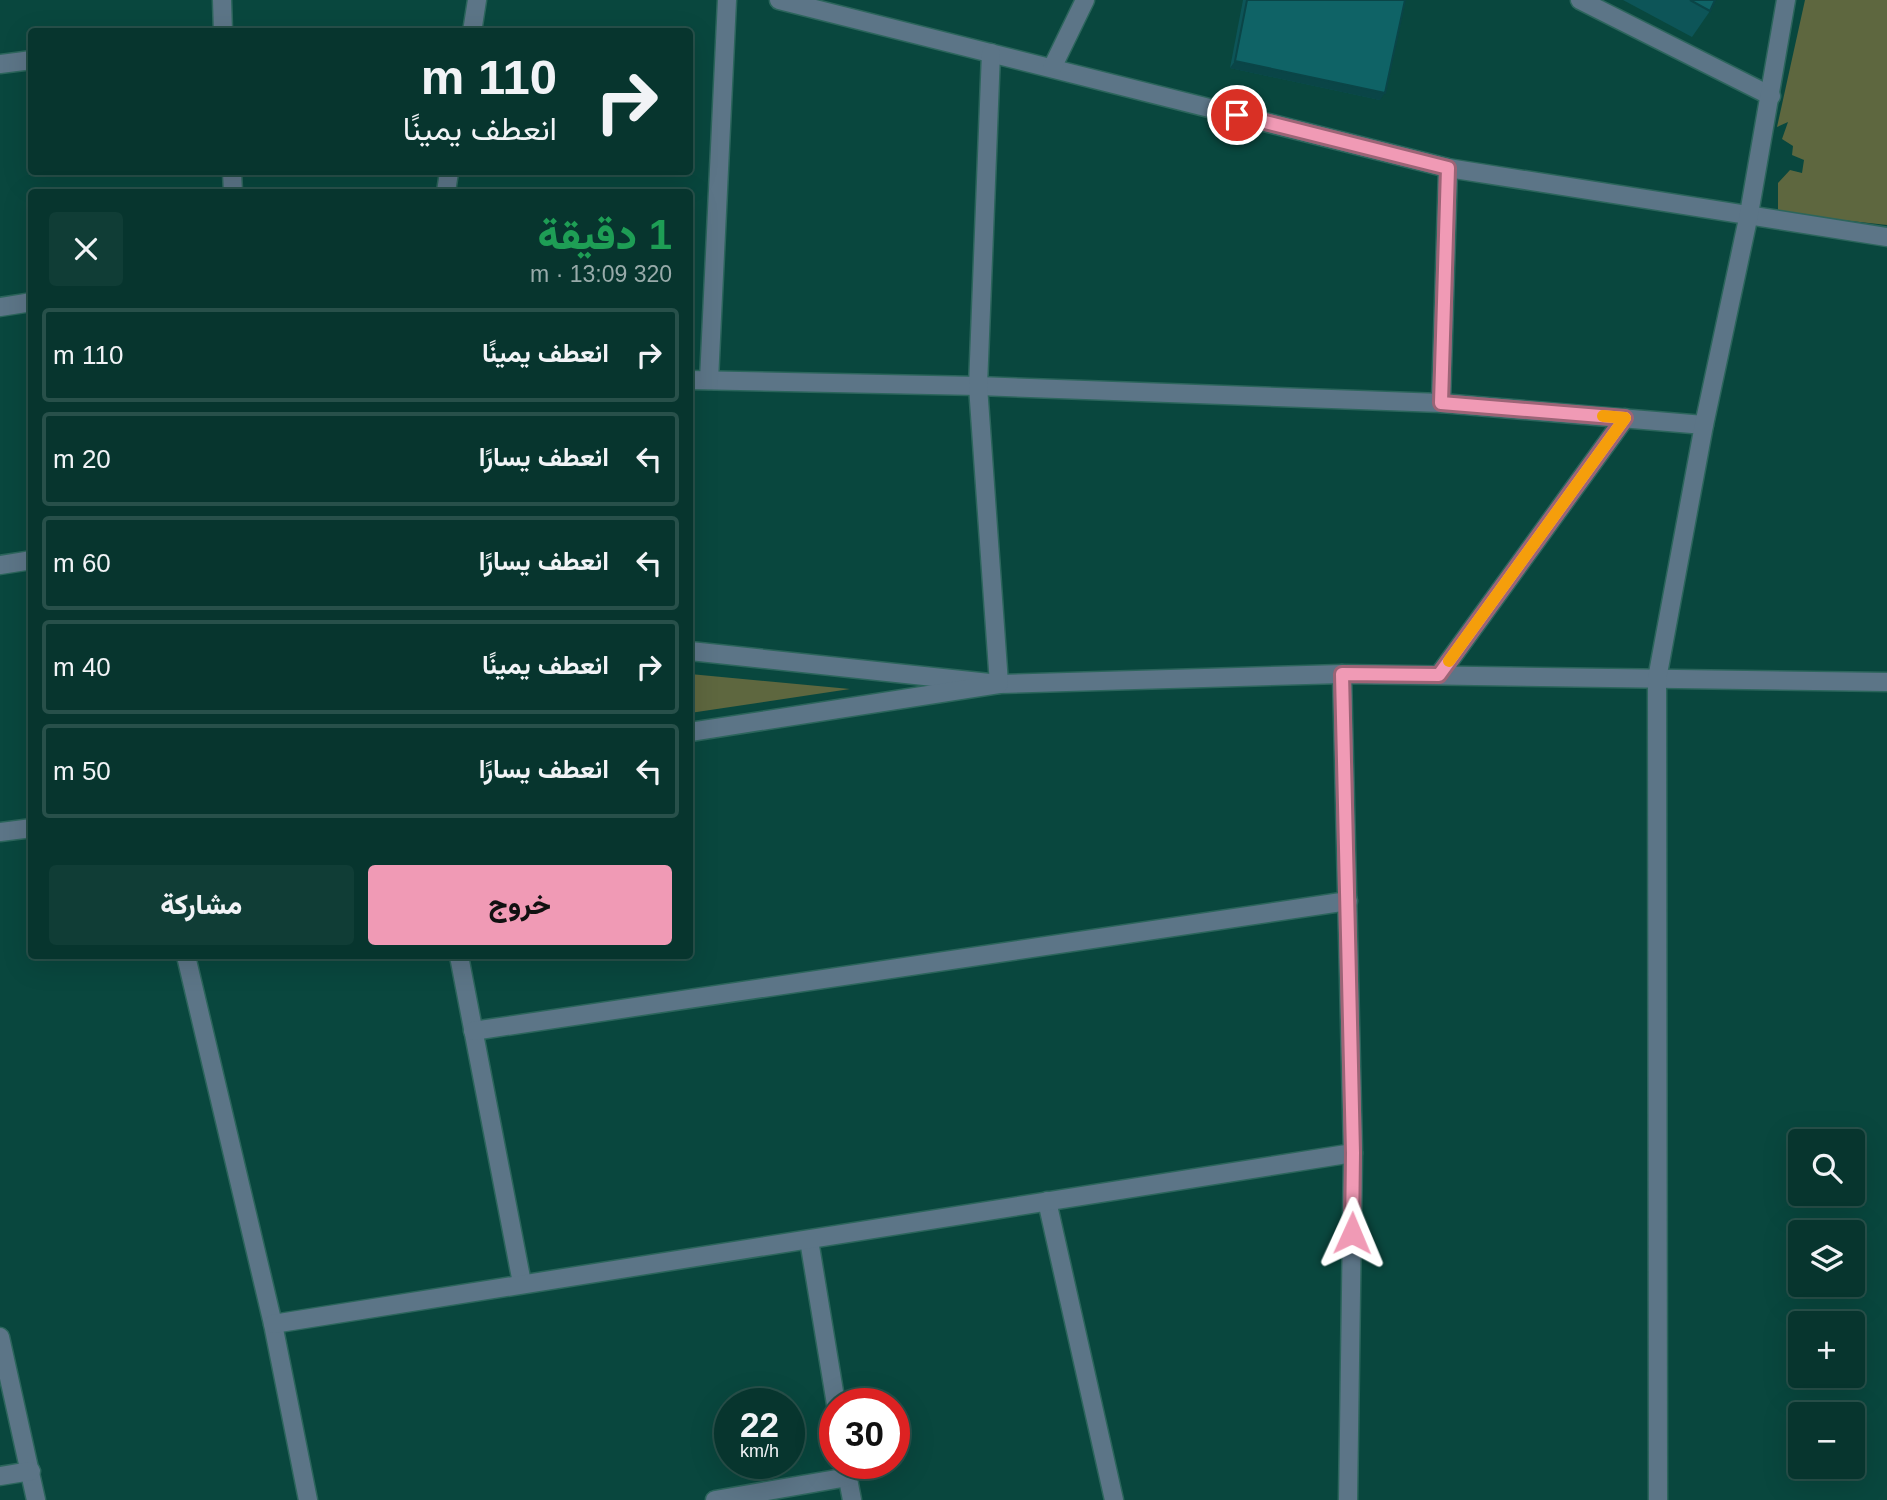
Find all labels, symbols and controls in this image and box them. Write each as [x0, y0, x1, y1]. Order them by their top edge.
text: 110 m [421, 50, 557, 104]
icon: right [581, 56, 672, 147]
pin [1207, 85, 1267, 145]
icon: arrive [1218, 96, 1256, 134]
text: انعطف يمينًا [403, 111, 557, 147]
text: 1 دقيقة [538, 211, 672, 258]
button: close [49, 212, 123, 286]
text: 320 m · 13:09 [530, 261, 672, 287]
icon: right [630, 336, 668, 374]
text: انعطف يمينًا [482, 338, 609, 368]
text: 110 m [53, 340, 123, 370]
icon: left [630, 440, 668, 478]
text: انعطف يسارًا [479, 442, 609, 472]
text: 20 m [53, 444, 111, 474]
icon: left [630, 544, 668, 582]
text: انعطف يسارًا [479, 546, 609, 576]
text: 60 m [53, 548, 111, 578]
icon: right [630, 648, 668, 686]
text: انعطف يمينًا [482, 650, 609, 680]
text: 40 m [53, 652, 111, 682]
icon: left [630, 752, 668, 790]
text: انعطف يسارًا [479, 754, 609, 784]
text: 50 m [53, 756, 111, 786]
button: مشاركة [49, 865, 354, 945]
button: خروج [368, 865, 672, 945]
map controls [1788, 1129, 1865, 1479]
button: search [1788, 1129, 1865, 1206]
position arrow [1315, 1196, 1389, 1270]
button: layers [1788, 1220, 1865, 1297]
button: + [1788, 1311, 1865, 1388]
speed limit sign: 30 [819, 1388, 910, 1479]
button: − [1788, 1402, 1865, 1479]
text: 22 [740, 1405, 779, 1444]
text: km/h [740, 1441, 779, 1461]

